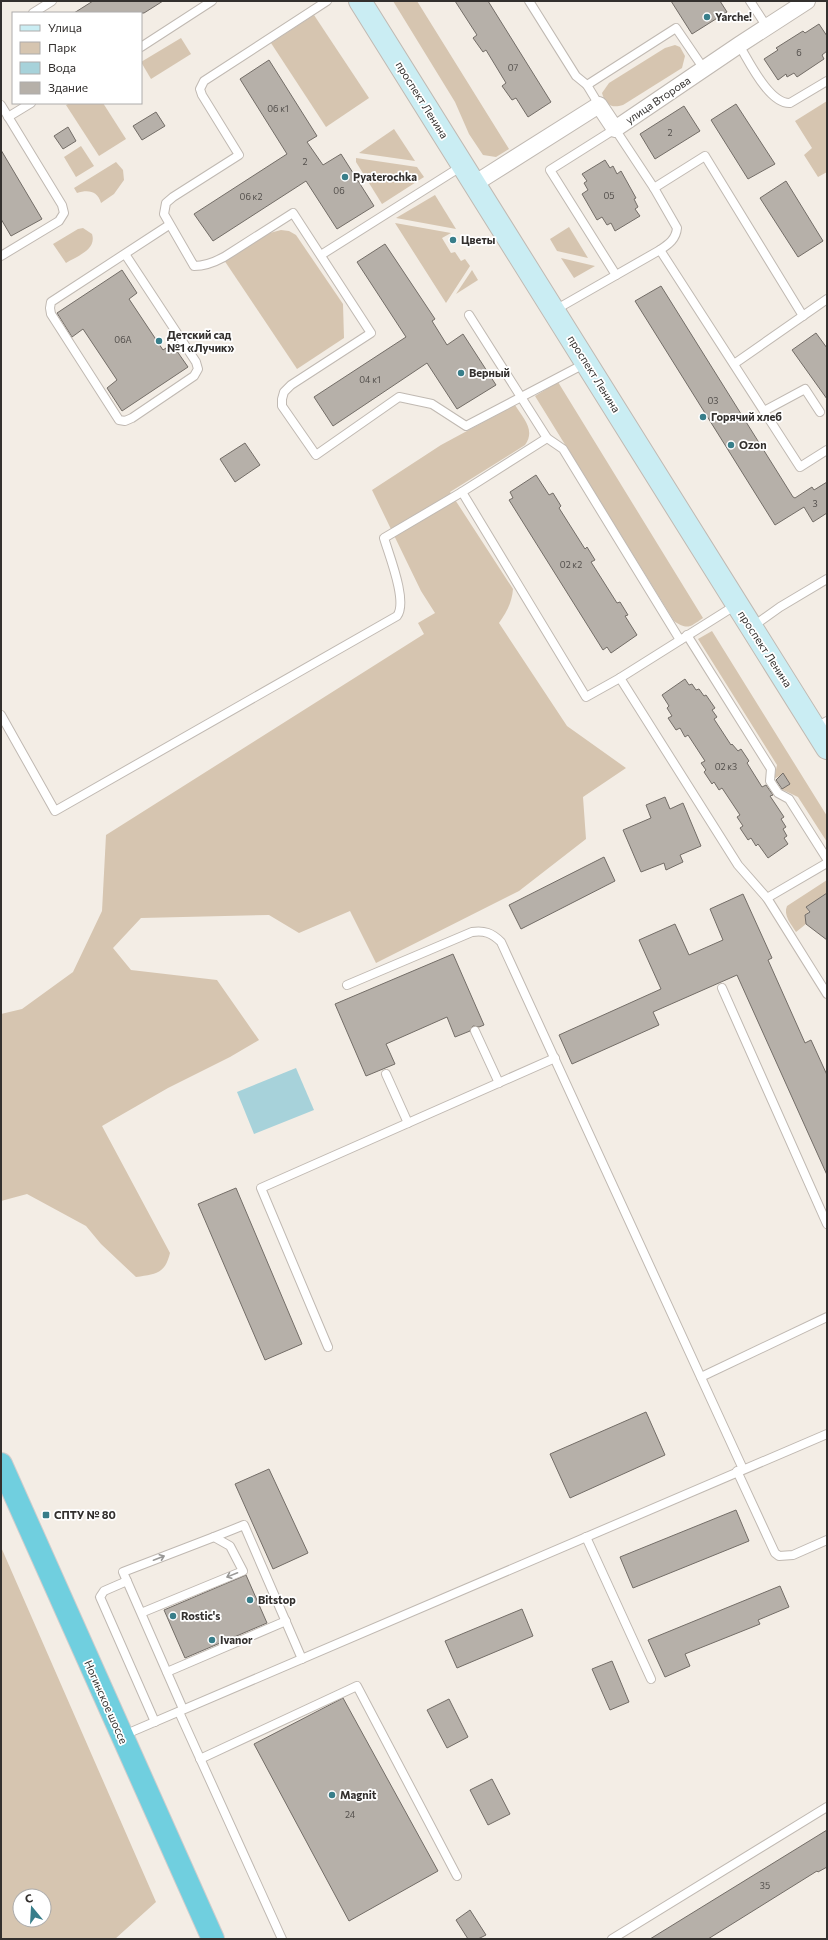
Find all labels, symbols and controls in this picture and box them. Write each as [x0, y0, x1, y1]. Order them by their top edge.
place label: Yarche! [715, 10, 752, 23]
legend [12, 12, 142, 104]
marker: Yarche! [702, 12, 712, 22]
text: Улица [48, 20, 82, 34]
text: Парк [48, 40, 77, 54]
house number: 6 [796, 47, 802, 58]
street label: проспект Ленина [393, 59, 451, 141]
text: Вода [48, 60, 76, 74]
house number: 07 [508, 62, 519, 73]
street label: улица Второва [623, 73, 693, 126]
text: Здание [48, 80, 88, 94]
house number: 06 к1 [267, 103, 289, 114]
house number: 2 [668, 127, 673, 138]
house number: 2 [303, 156, 308, 167]
place label: Pyaterochka [353, 170, 417, 183]
marker: Pyaterochka [340, 172, 350, 182]
house number: 06 [333, 185, 345, 196]
house number: 05 [603, 190, 615, 201]
house number: 06 к2 [240, 191, 262, 202]
place label: Цветы [461, 233, 495, 246]
marker: Цветы [448, 235, 458, 245]
place label: Детский сад №1 «Лучик» [167, 328, 234, 354]
street label: проспект Ленина [565, 333, 623, 415]
house number: 06А [114, 334, 132, 345]
marker: Детский сад №1 «Лучик» [154, 336, 164, 346]
place label: Верный [469, 366, 510, 379]
marker: Верный [456, 368, 466, 378]
house number: 04 к1 [359, 374, 381, 385]
house number: 03 [708, 395, 718, 406]
place label: Горячий хлеб [711, 410, 782, 423]
marker: Горячий хлеб [698, 412, 708, 422]
place label: Ozon [739, 438, 767, 451]
marker: Ozon [726, 440, 736, 450]
house number: 3 [812, 498, 818, 509]
house number: 02 к2 [560, 559, 582, 570]
street label: проспект Ленина [736, 608, 795, 689]
house number: 02 к3 [715, 761, 737, 772]
place label: СПТУ № 80 [54, 1508, 116, 1521]
marker: СПТУ № 80 [41, 1510, 51, 1520]
one-way arrow [153, 1553, 165, 1561]
one-way arrow [227, 1572, 239, 1580]
place label: Bitstop [258, 1593, 296, 1606]
marker: Bitstop [245, 1595, 255, 1605]
place label: Rostic's [181, 1609, 220, 1622]
marker: Rostic's [168, 1611, 178, 1621]
place label: Ivanor [220, 1633, 253, 1646]
marker: Ivanor [207, 1635, 217, 1645]
street label: Ногинское шоссе [82, 1658, 131, 1746]
place label: Magnit [340, 1788, 377, 1801]
marker: Magnit [327, 1790, 337, 1800]
house number: 24 [345, 1809, 356, 1820]
house number: 35 [760, 1880, 770, 1891]
north arrow [12, 1888, 52, 1928]
text: С [23, 1891, 35, 1905]

